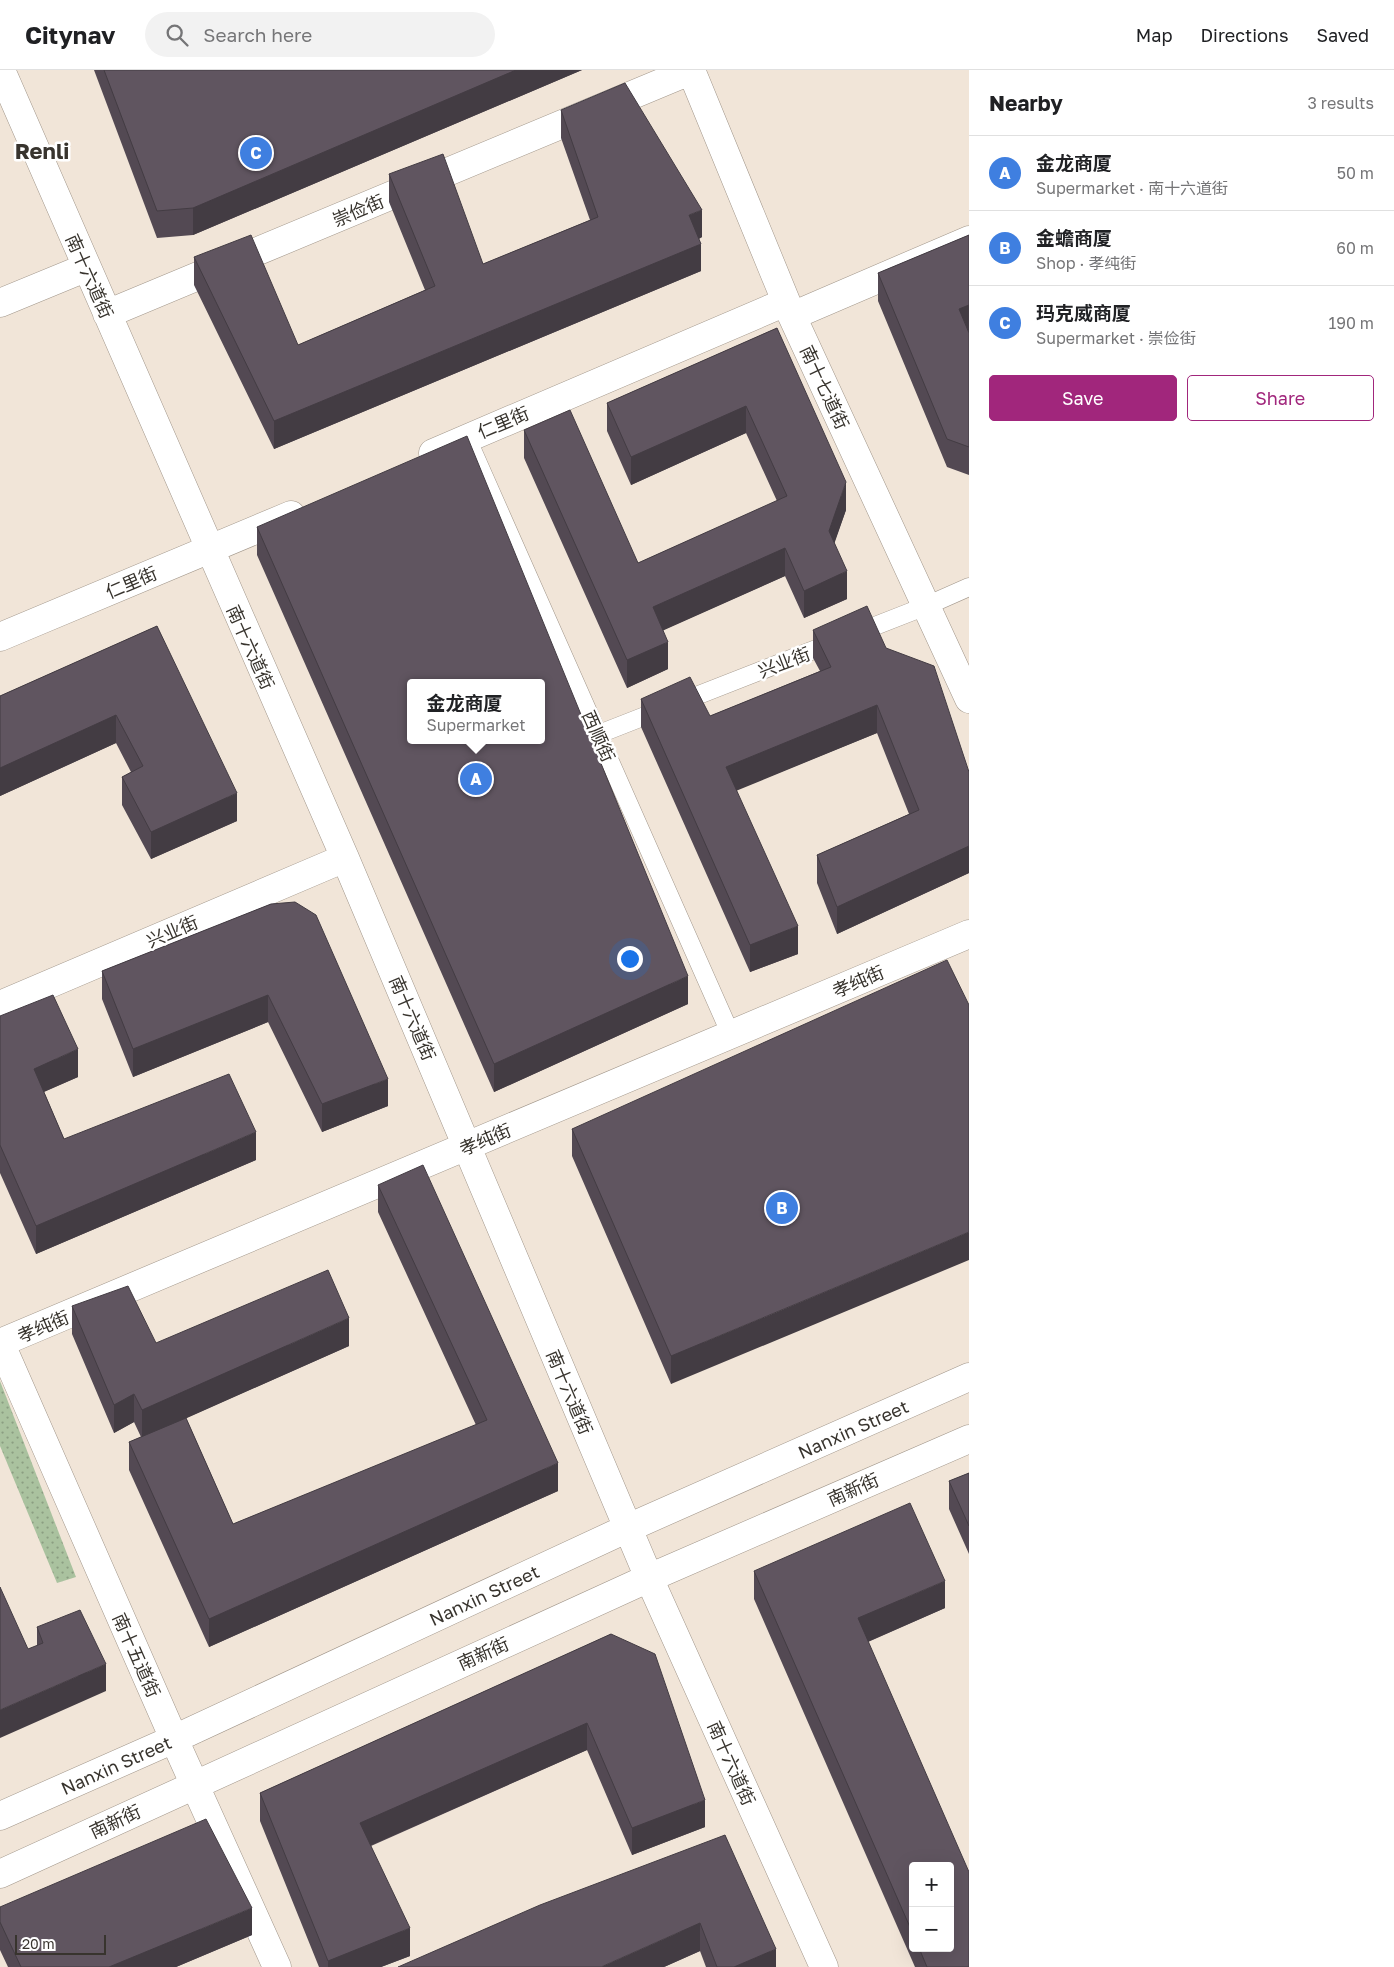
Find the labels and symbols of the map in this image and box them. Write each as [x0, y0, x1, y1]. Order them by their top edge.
pin: C [240, 134, 272, 172]
district label: Renli [15, 137, 69, 164]
street label: 崇俭街 [329, 189, 387, 231]
street label: 南十六道街 [62, 230, 118, 322]
street label: 南十七道街 [796, 342, 854, 432]
street label: 仁里街 [474, 401, 532, 443]
street label: 仁里街 [102, 561, 160, 603]
street label: 南十六道街 [223, 601, 279, 693]
street label: 兴业街 [755, 642, 813, 682]
street label: 西顺街 [578, 707, 620, 765]
pin: A [460, 760, 492, 798]
street label: 兴业街 [143, 910, 201, 952]
your location [617, 946, 643, 972]
street label: 孝纯街 [829, 960, 887, 1002]
street label: 南十六道街 [385, 972, 441, 1064]
street label: 孝纯街 [456, 1118, 514, 1160]
pin: B [766, 1189, 798, 1227]
street label: 孝纯街 [14, 1305, 72, 1347]
street label: 南十六道街 [542, 1346, 598, 1438]
street label: Nanxin Street [794, 1395, 912, 1463]
street label: 南新街 [824, 1468, 882, 1510]
street label: Nanxin Street [426, 1560, 542, 1630]
street label: 南十五道街 [109, 1609, 165, 1701]
street label: 南新街 [454, 1632, 512, 1674]
street label: 南十六道街 [704, 1717, 760, 1809]
street label: Nanxin Street [57, 1731, 175, 1799]
street label: 南新街 [86, 1800, 144, 1842]
scale bar [15, 1932, 106, 1955]

